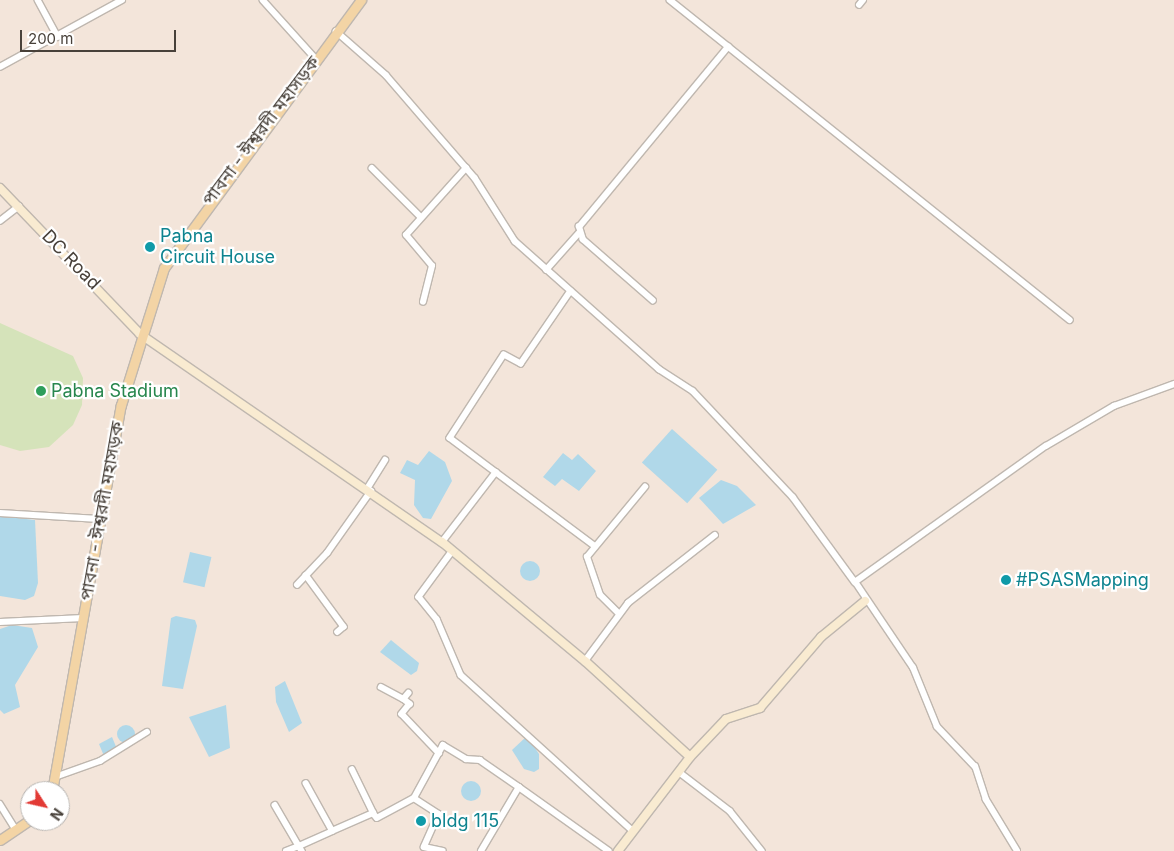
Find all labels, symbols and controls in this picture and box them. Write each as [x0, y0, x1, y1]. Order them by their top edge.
scale bar [22, 20, 179, 52]
text: 200 m [28, 29, 73, 48]
street label: পাবনা - ঈশ্বরদী মহাসড়ক [198, 52, 324, 210]
street label: DC Road [37, 226, 105, 294]
place label: Pabna Circuit House [160, 226, 275, 268]
marker: Pabna Circuit House [144, 241, 156, 253]
place label: Pabna Stadium [51, 380, 179, 402]
marker: Pabna Stadium [35, 385, 47, 397]
street label: পাবনা - ঈশ্বরদী মহাসড়ক [76, 420, 128, 602]
place label: #PSASMapping [1016, 569, 1149, 591]
marker: #PSASMapping [1000, 574, 1012, 586]
north arrow [20, 781, 70, 831]
text: N [47, 805, 67, 824]
place label: bldg 115 [431, 810, 499, 832]
marker: bldg 115 [415, 815, 427, 827]

